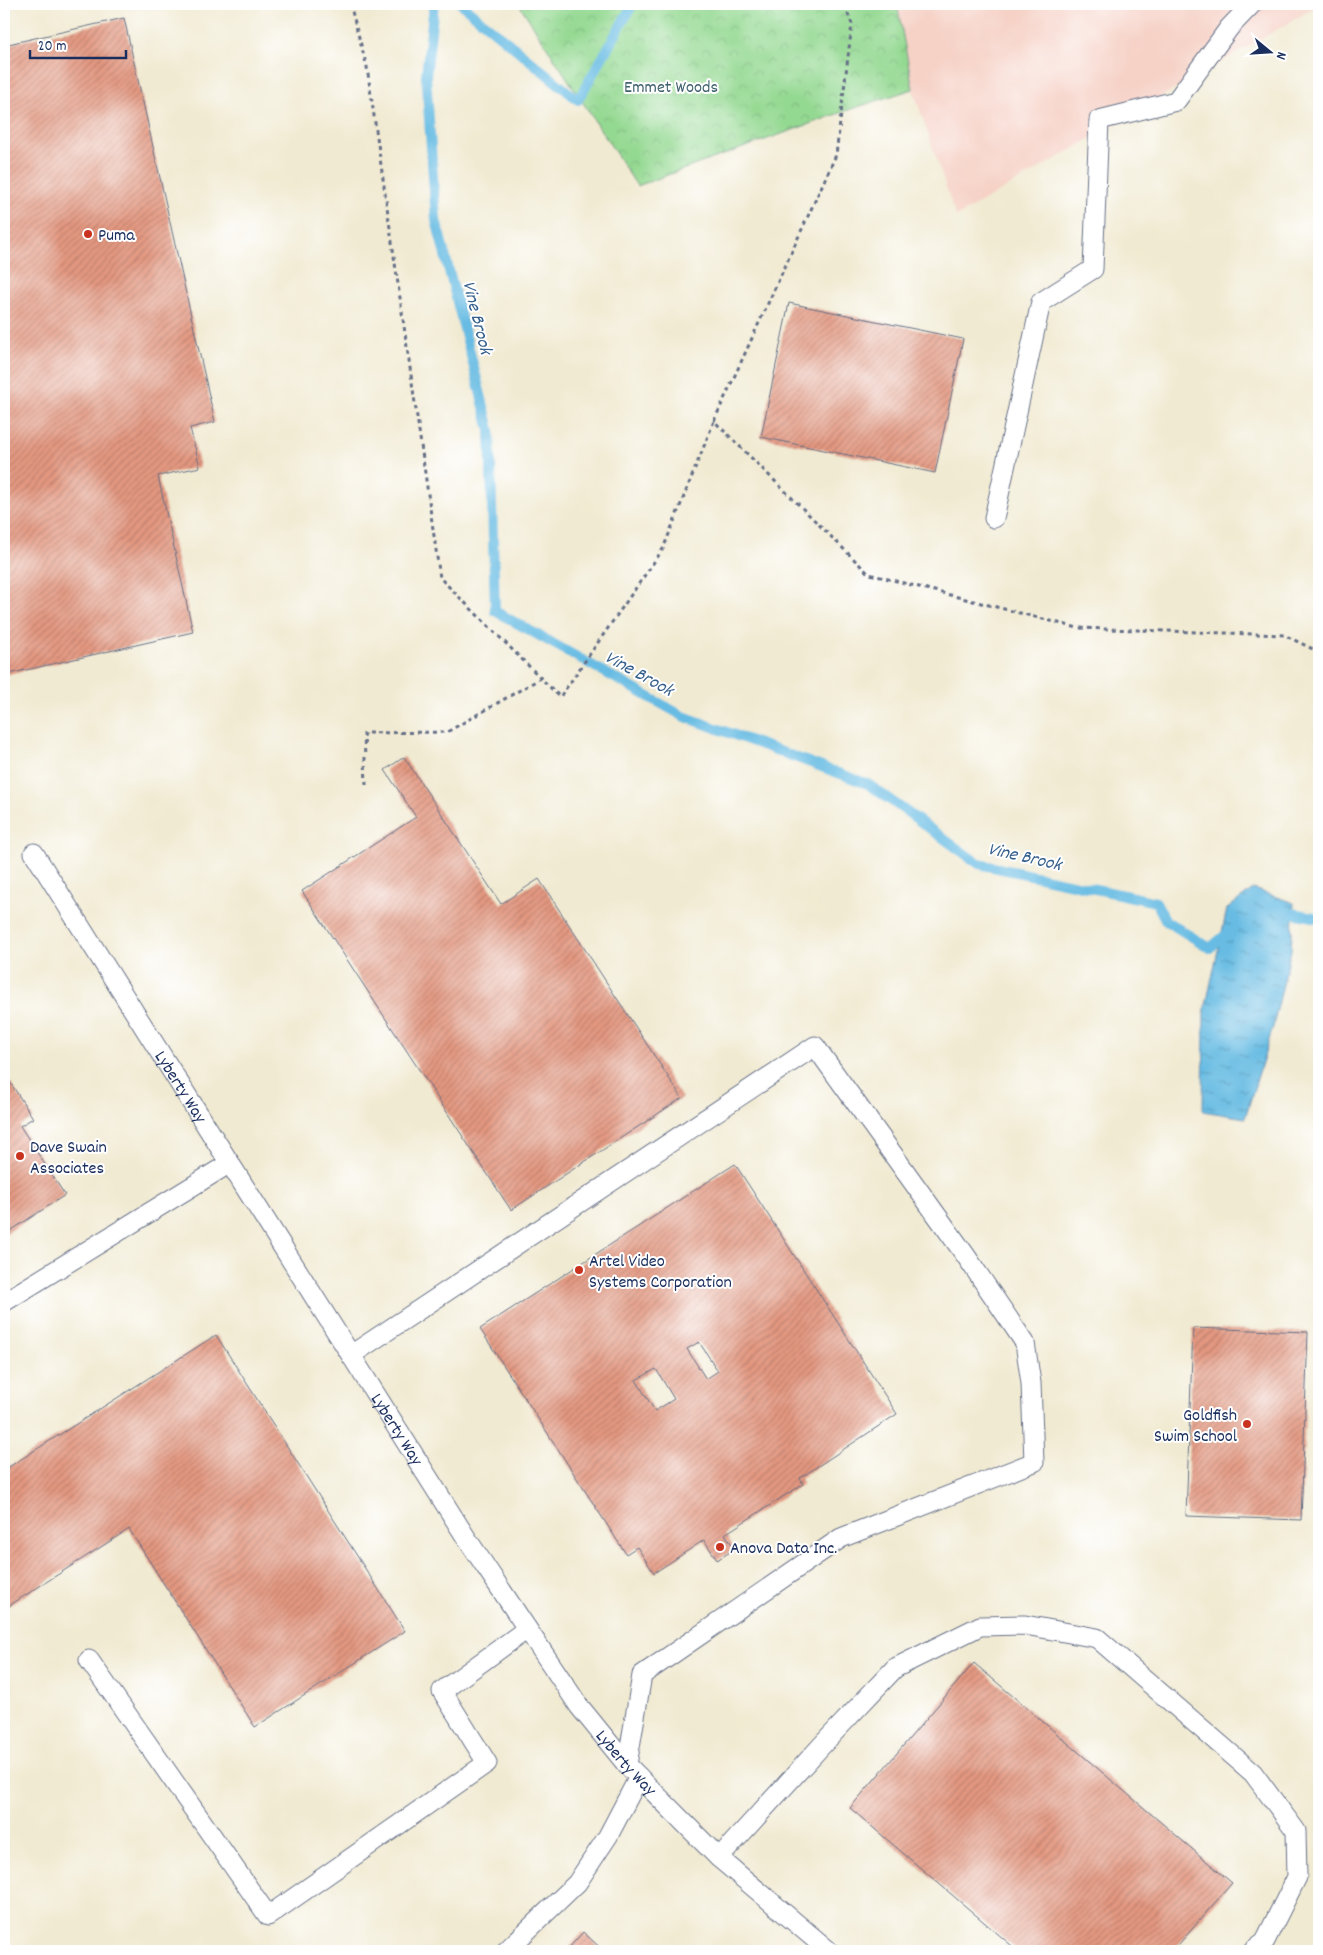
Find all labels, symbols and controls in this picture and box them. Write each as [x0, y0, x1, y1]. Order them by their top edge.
scale bar [30, 28, 126, 60]
north arrow [1246, 28, 1296, 78]
text: 20 m [38, 36, 66, 58]
text: N [1270, 49, 1291, 62]
park label: Emmet Woods [624, 76, 718, 101]
place label: Puma [98, 224, 135, 249]
marker: Puma [82, 228, 94, 240]
water label: Vine Brook [453, 278, 498, 360]
water label: Vine Brook [599, 645, 680, 706]
water label: Vine Brook [985, 837, 1066, 880]
street label: Lyberty Way [147, 1047, 212, 1129]
place label: Dave Swain Associates [30, 1136, 107, 1182]
marker: Dave Swain Associates [14, 1150, 26, 1162]
place label: Artel Video Systems Corporation [589, 1250, 732, 1296]
marker: Artel Video Systems Corporation [573, 1264, 585, 1276]
street label: Lyberty Way [363, 1389, 428, 1472]
place label: Goldfish Swim School [1154, 1404, 1238, 1450]
marker: Goldfish Swim School [1241, 1418, 1253, 1430]
place label: Anova Data Inc. [730, 1537, 837, 1562]
marker: Anova Data Inc. [714, 1541, 726, 1553]
street label: Lyberty Way [588, 1725, 662, 1803]

